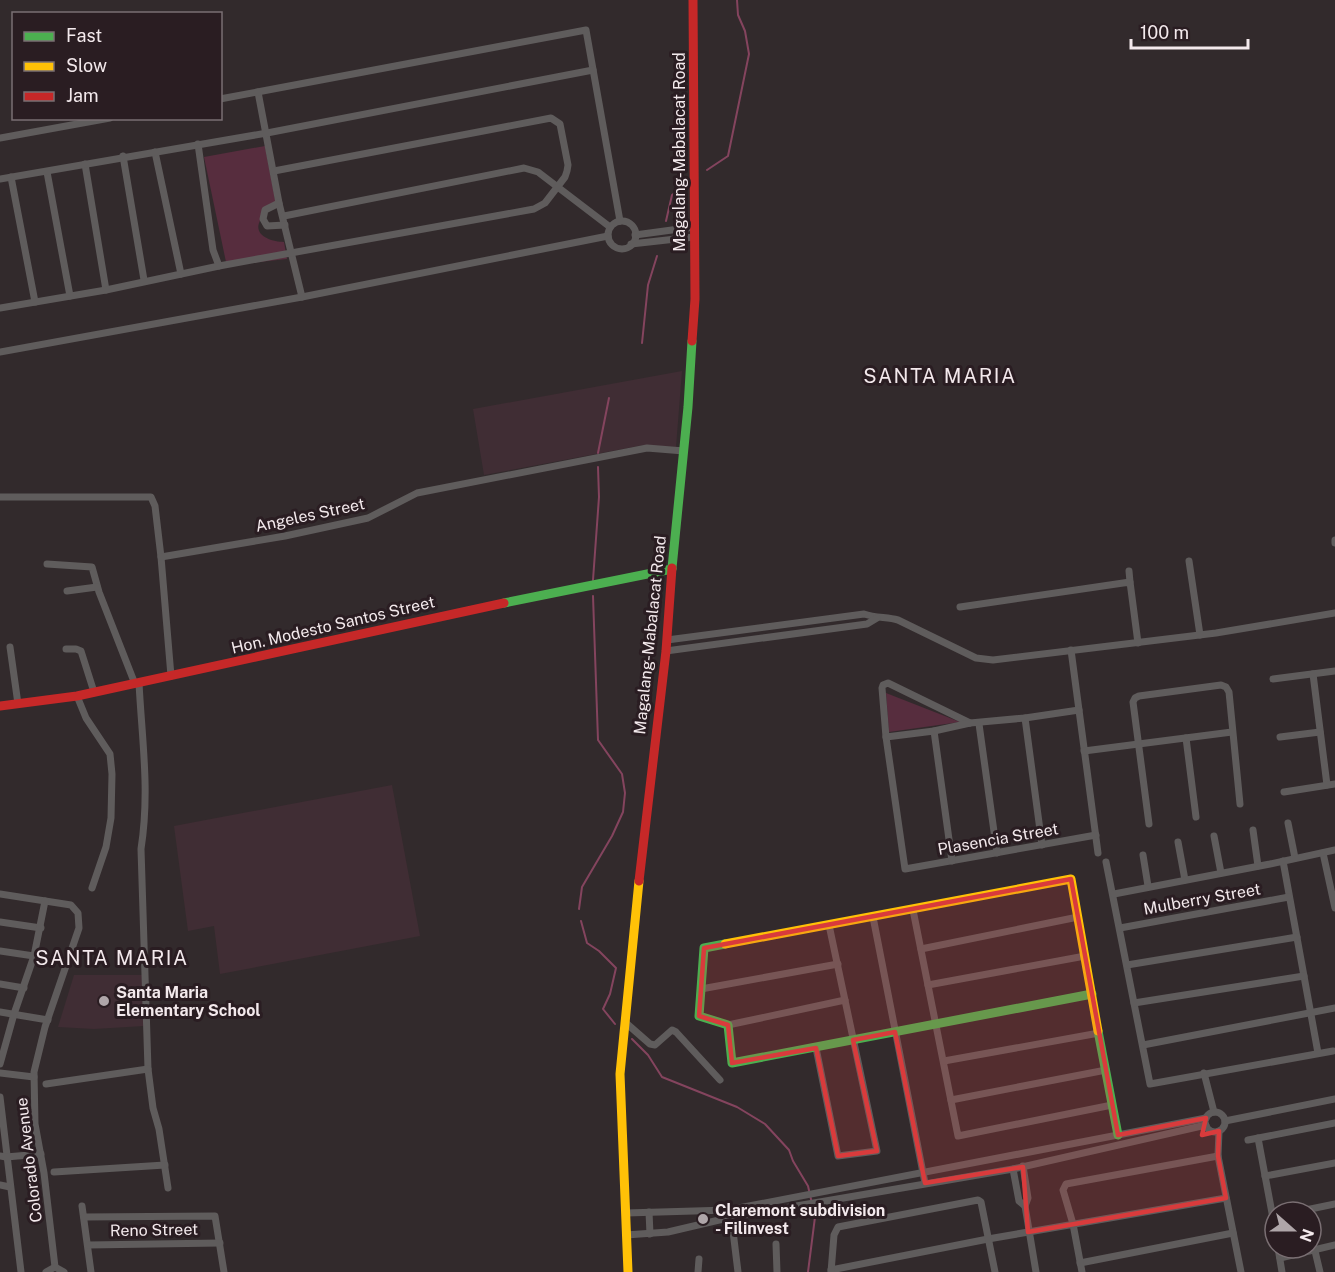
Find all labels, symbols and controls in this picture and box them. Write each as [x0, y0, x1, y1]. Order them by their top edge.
legend [12, 12, 222, 120]
scale bar [1131, 12, 1248, 50]
text: 100 m [1140, 22, 1189, 43]
text: Fast [66, 25, 102, 46]
street label: Magalang-Mabalacat Road [670, 52, 689, 252]
text: Slow [66, 55, 107, 76]
text: Jam [66, 85, 99, 106]
district label: SANTA MARIA [863, 364, 1017, 388]
street label: Angeles Street [254, 494, 366, 536]
street label: Magalang-Mabalacat Road [630, 535, 670, 735]
street label: Hon. Modesto Santos Street [229, 592, 437, 658]
street label: Plasencia Street [936, 819, 1060, 859]
street label: Mulberry Street [1142, 879, 1262, 919]
district label: SANTA MARIA [35, 946, 189, 970]
place label: Santa Maria Elementary School [116, 983, 261, 1020]
marker: Santa Maria Elementary School [97, 994, 111, 1008]
street label: Colorado Avenue [12, 1096, 46, 1224]
north arrow [1263, 1200, 1323, 1260]
place label: Claremont subdivision - Filinvest [715, 1201, 885, 1238]
marker: Claremont subdivision - Filinvest [696, 1212, 710, 1226]
street label: Reno Street [110, 1220, 198, 1240]
text: N [1295, 1226, 1318, 1244]

